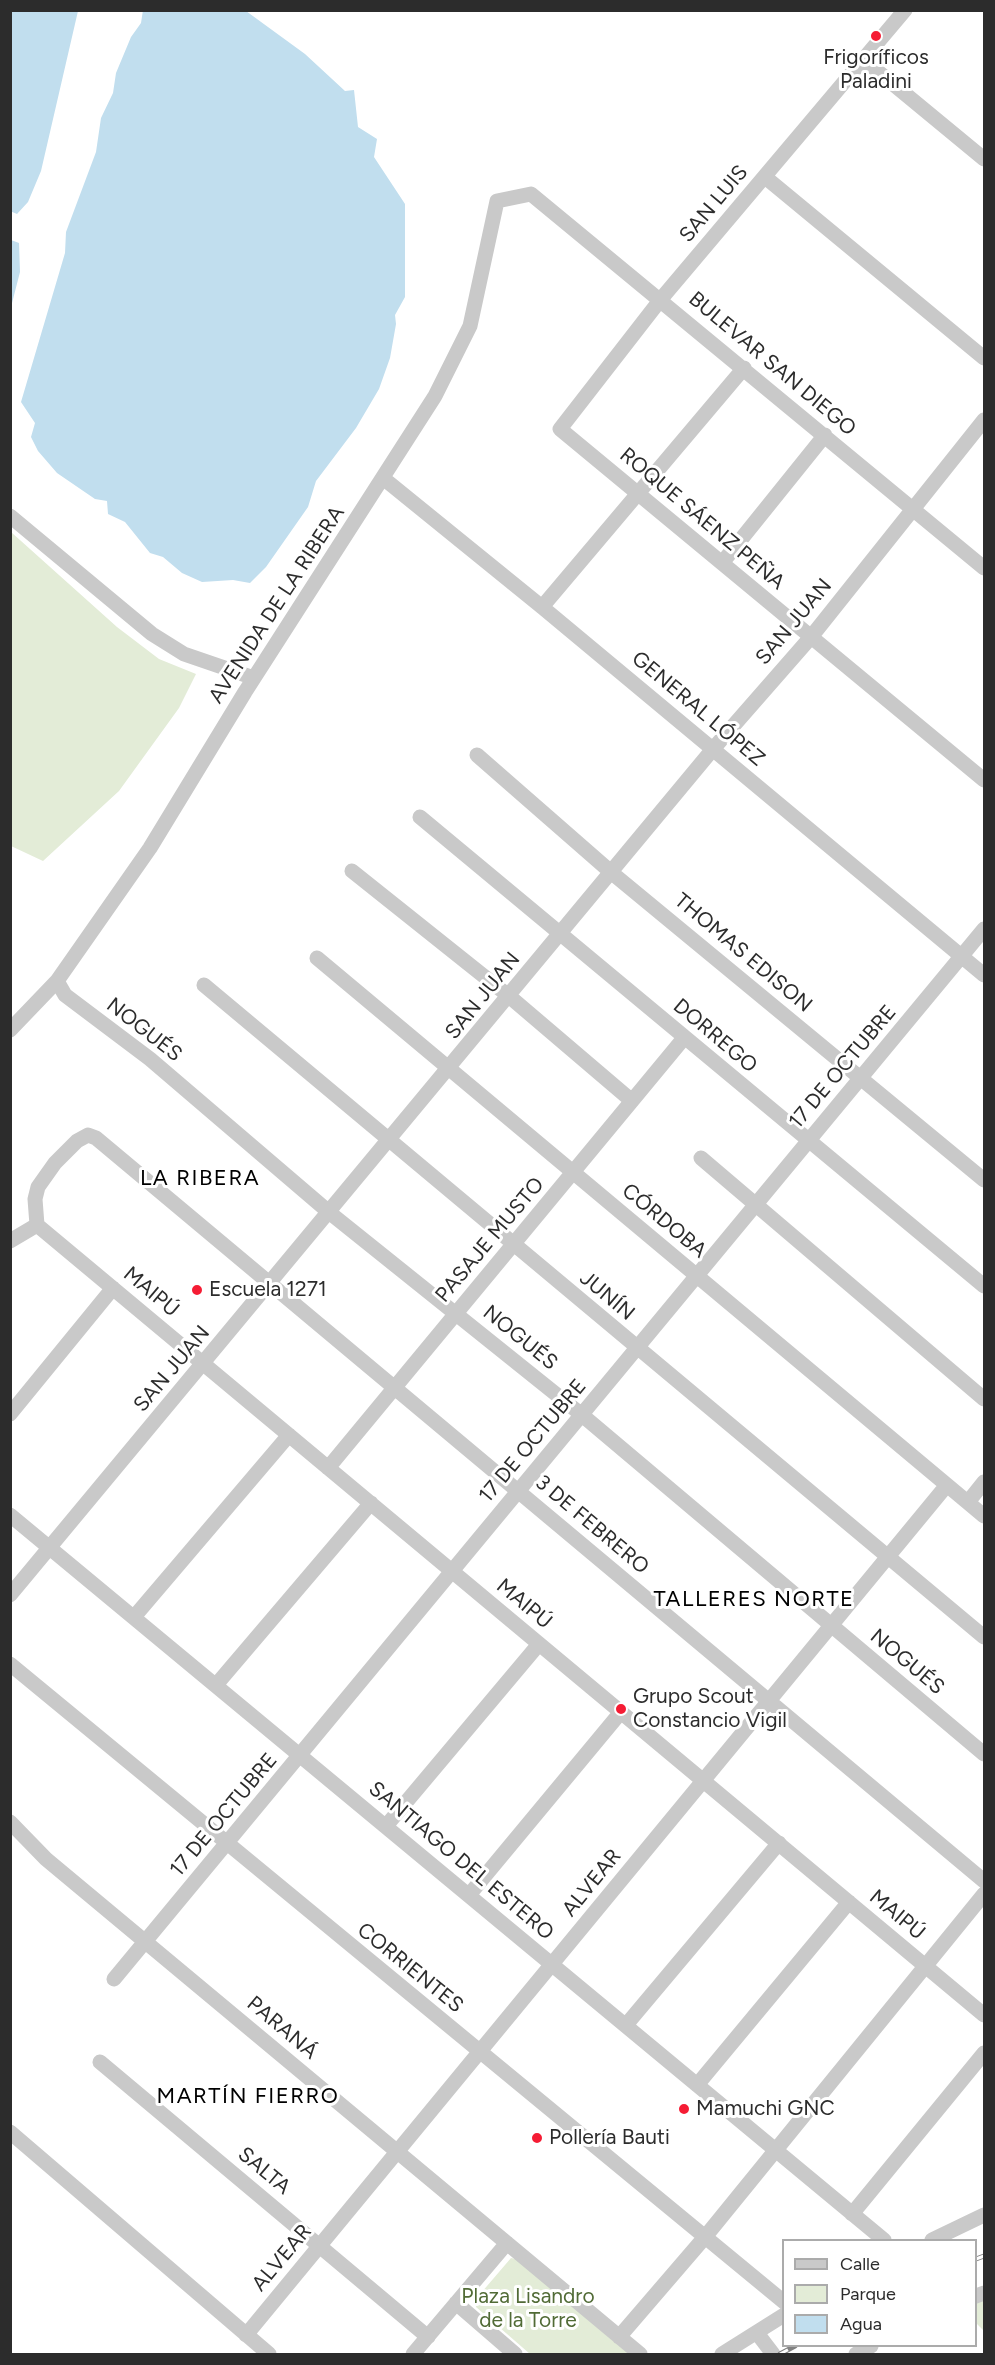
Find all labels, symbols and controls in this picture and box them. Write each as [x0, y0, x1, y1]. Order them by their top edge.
marker: Frigoríficos Paladini [869, 29, 883, 43]
place label: Frigoríficos Paladini [823, 45, 929, 95]
street label: SAN LUIS [674, 160, 754, 248]
street label: BULEVAR SAN DIEGO [683, 287, 861, 441]
street label: ROQUE SÁENZ PEÑA [614, 443, 790, 595]
street label: AVENIDA DE LA RIBERA [204, 502, 350, 708]
street label: SAN JUAN [751, 574, 837, 670]
street label: GENERAL LÓPEZ [626, 646, 770, 772]
street label: THOMAS EDISON [669, 888, 817, 1018]
street label: SAN JUAN [440, 947, 526, 1045]
street label: NOGUÉS [101, 993, 187, 1067]
street label: DORREGO [668, 994, 762, 1078]
street label: 17 DE OCTUBRE [784, 1000, 902, 1134]
district label: LA RIBERA [140, 1166, 260, 1192]
street label: PASAJE MUSTO [430, 1172, 550, 1308]
street label: CÓRDOBA [617, 1178, 711, 1264]
street label: MAIPÚ [118, 1262, 184, 1322]
street label: JUNÍN [574, 1266, 640, 1326]
place label: Escuela 1271 [209, 1277, 327, 1303]
marker: Escuela 1271 [190, 1283, 204, 1297]
street label: NOGUÉS [478, 1300, 562, 1376]
street label: SAN JUAN [129, 1321, 215, 1417]
street label: 17 DE OCTUBRE [474, 1374, 592, 1508]
street label: 3 DE FEBRERO [530, 1470, 654, 1580]
street label: MAIPÚ [491, 1574, 557, 1634]
district label: TALLERES NORTE [653, 1587, 855, 1613]
street label: NOGUÉS [865, 1624, 949, 1700]
place label: Grupo Scout Constancio Vigil [633, 1684, 787, 1734]
marker: Grupo Scout Constancio Vigil [614, 1702, 628, 1716]
street label: 17 DE OCTUBRE [165, 1748, 283, 1882]
street label: SANTIAGO DEL ESTERO [363, 1776, 559, 1946]
street label: ALVEAR [557, 1844, 627, 1922]
street label: MAIPÚ [864, 1885, 930, 1945]
street label: CORRIENTES [352, 1918, 468, 2018]
street label: PARANÁ [242, 1991, 322, 2065]
district label: MARTÍN FIERRO [157, 2084, 339, 2110]
place label: Mamuchi GNC [696, 2096, 835, 2122]
marker: Mamuchi GNC [677, 2102, 691, 2116]
place label: Pollería Bauti [549, 2125, 670, 2151]
marker: Pollería Bauti [530, 2131, 544, 2145]
street label: SALTA [233, 2142, 295, 2200]
street label: ALVEAR [247, 2219, 317, 2297]
legend [782, 2239, 977, 2347]
text: Calle [840, 2253, 880, 2275]
text: Parque [840, 2283, 896, 2305]
park label: Plaza Lisandro de la Torre [461, 2284, 595, 2334]
text: Agua [840, 2313, 882, 2335]

